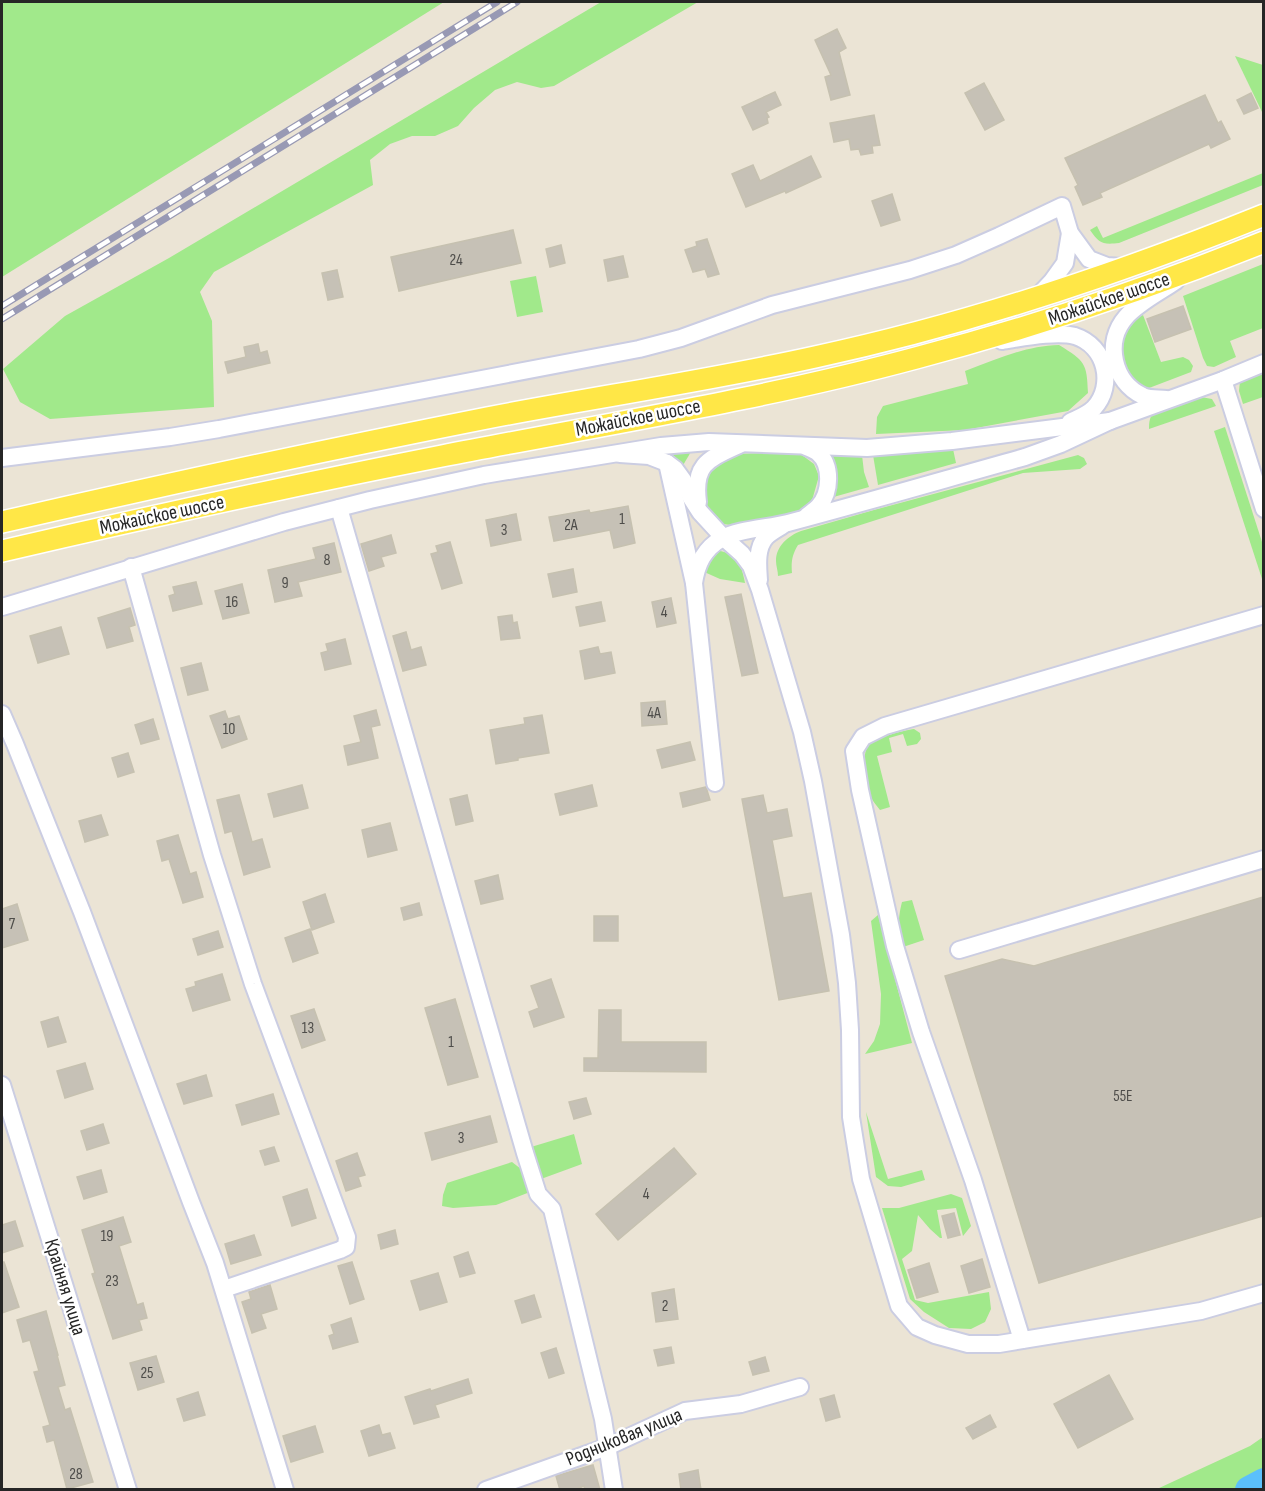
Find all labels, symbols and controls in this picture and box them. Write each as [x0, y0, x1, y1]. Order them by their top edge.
house number: 24 [449, 251, 463, 270]
street label: Можайское шоссе [1045, 267, 1173, 331]
street label: Можайское шоссе [574, 394, 702, 442]
street label: Можайское шоссе [98, 490, 226, 540]
house number: 1 [619, 510, 625, 529]
house number: 2А [564, 516, 578, 535]
house number: 3 [501, 521, 507, 540]
house number: 8 [323, 551, 331, 570]
house number: 9 [281, 574, 289, 593]
house number: 16 [226, 593, 238, 612]
house number: 4 [661, 603, 668, 622]
house number: 4А [647, 704, 661, 723]
house number: 10 [223, 720, 235, 739]
house number: 7 [9, 915, 16, 934]
house number: 13 [302, 1019, 314, 1038]
house number: 1 [448, 1033, 454, 1052]
house number: 55Е [1113, 1087, 1133, 1106]
house number: 3 [458, 1129, 464, 1148]
house number: 4 [643, 1185, 650, 1204]
house number: 19 [101, 1227, 113, 1246]
street label: Крайняя улица [39, 1236, 91, 1338]
house number: 23 [105, 1272, 119, 1291]
house number: 2 [662, 1297, 668, 1316]
house number: 25 [140, 1364, 154, 1383]
street label: Родниковая улица [562, 1403, 686, 1471]
house number: 28 [69, 1465, 83, 1484]

